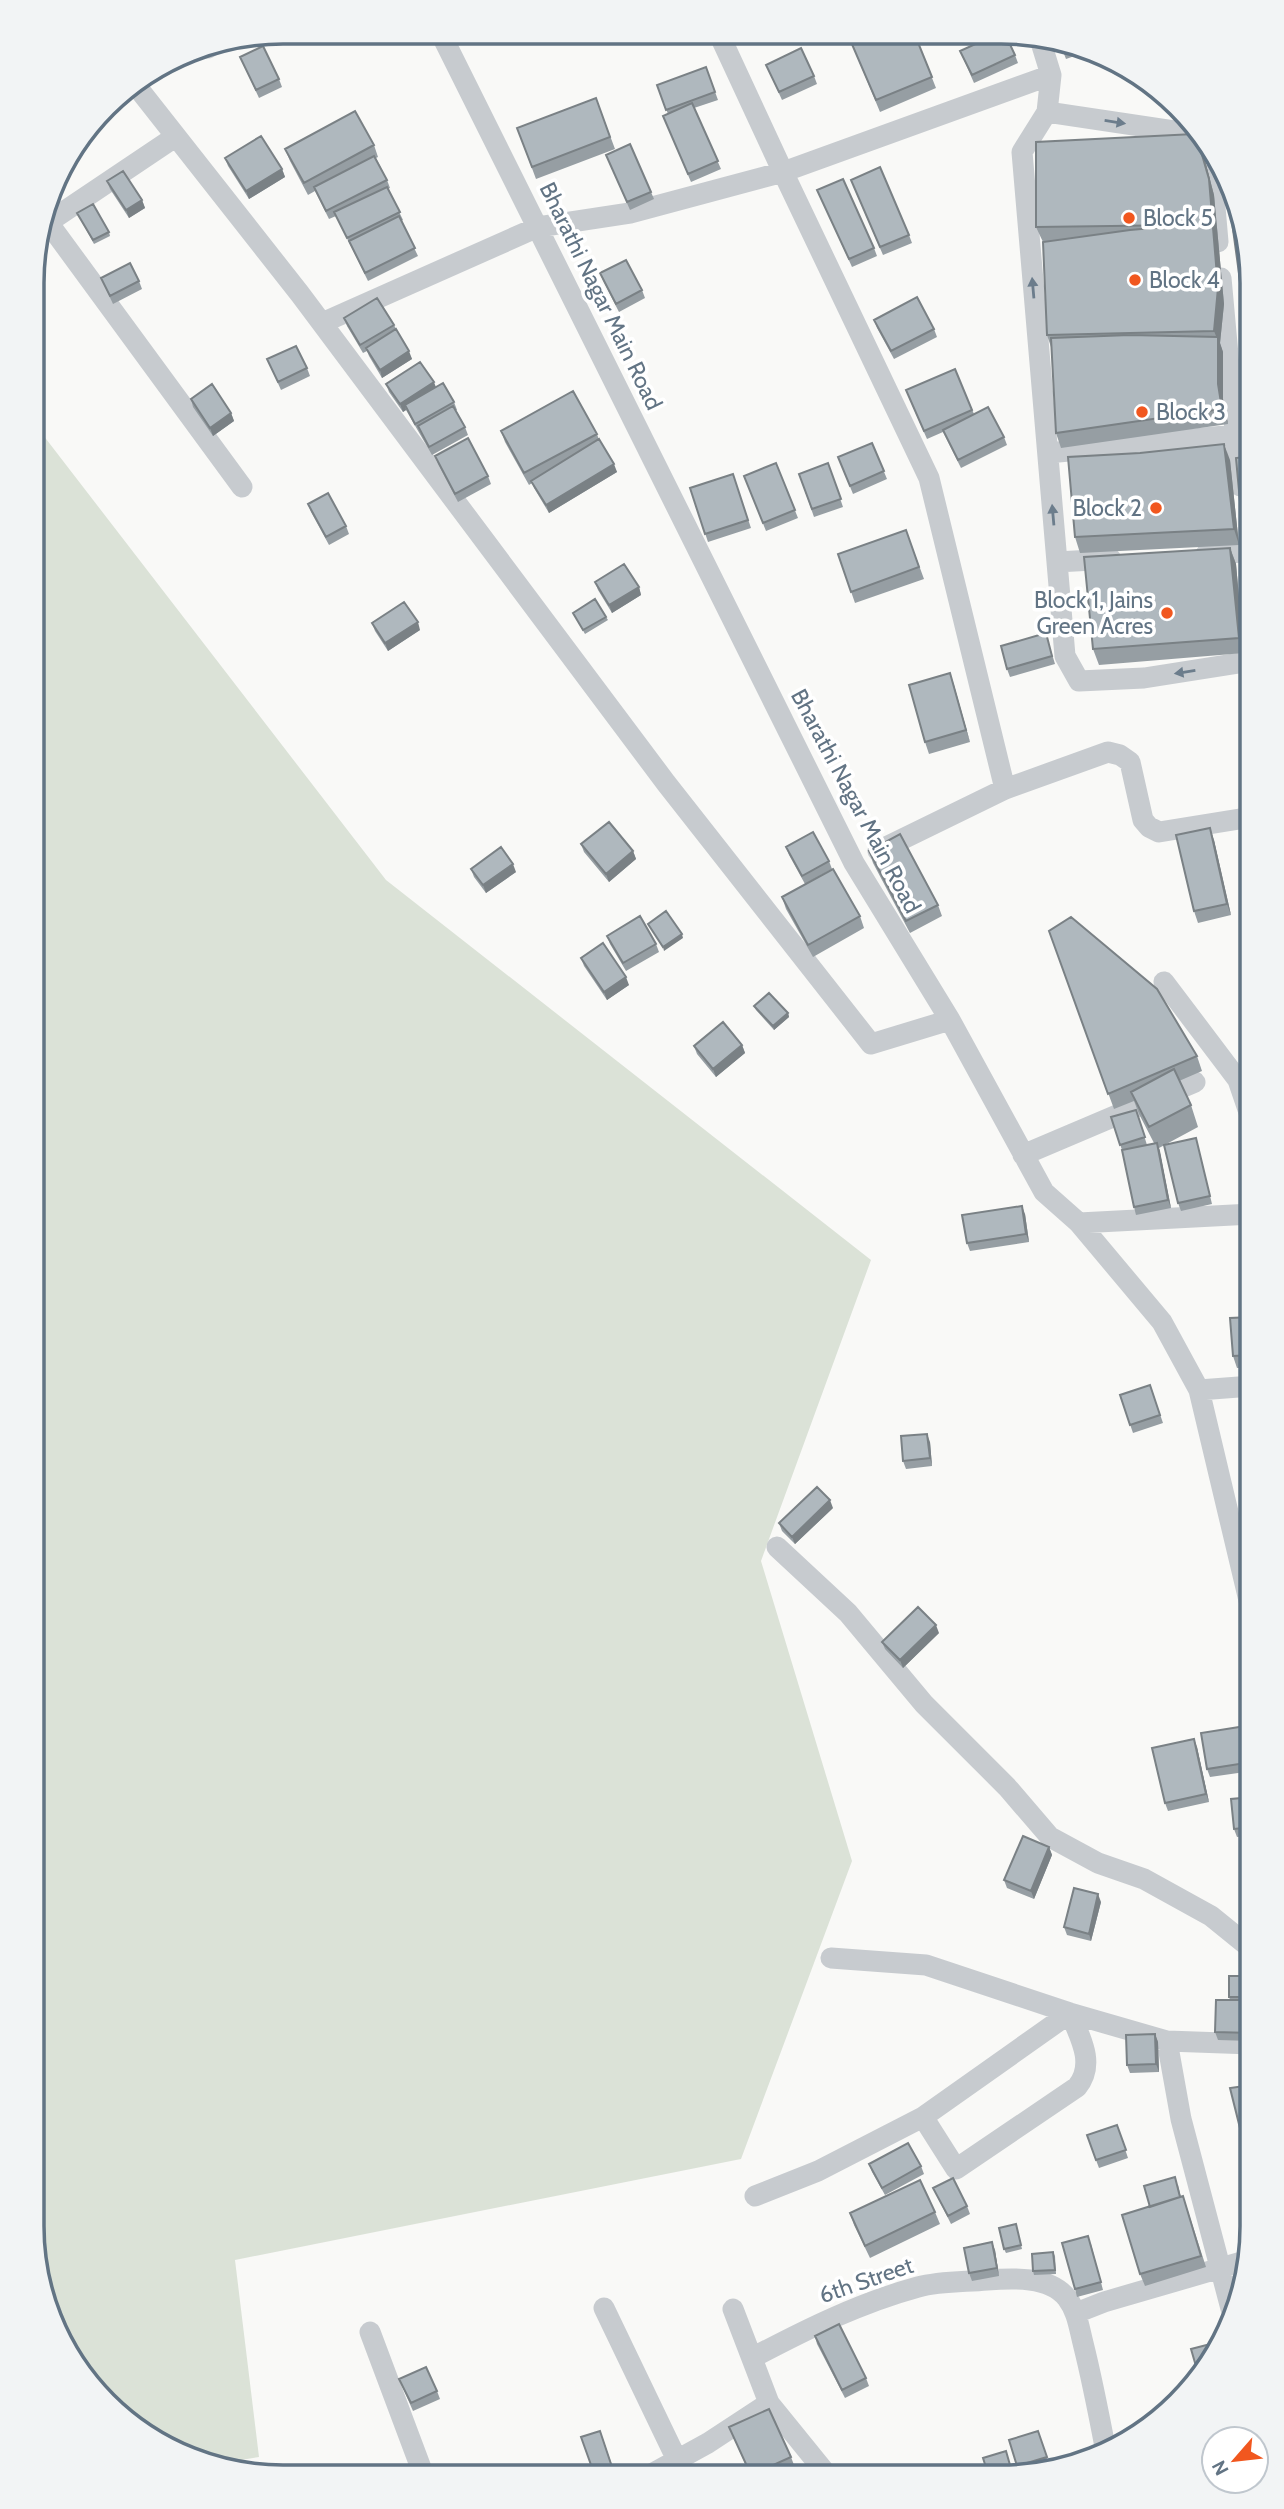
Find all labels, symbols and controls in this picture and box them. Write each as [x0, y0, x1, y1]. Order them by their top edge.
one-way arrow [1104, 117, 1126, 128]
street label: Bharathi Nagar Main Road [534, 178, 668, 414]
place label: Block 5 [1143, 204, 1213, 232]
marker: Block 5 [1121, 210, 1137, 226]
place label: Block 4 [1149, 266, 1220, 294]
marker: Block 4 [1127, 272, 1143, 288]
one-way arrow [1027, 277, 1038, 299]
place label: Block 3 [1156, 398, 1226, 426]
marker: Block 3 [1134, 404, 1150, 420]
place label: Block 2 [1072, 494, 1142, 522]
marker: Block 2 [1148, 500, 1164, 516]
one-way arrow [1047, 503, 1058, 525]
place label: Block 1, Jains Green Acres [1034, 586, 1153, 640]
marker: Block 1, Jains Green Acres [1159, 605, 1175, 621]
one-way arrow [1174, 667, 1196, 678]
street label: Bharathi Nagar Main Road [785, 684, 927, 918]
street label: 6th Street [815, 2251, 917, 2309]
north arrow [1200, 2425, 1270, 2495]
text: N [1207, 2456, 1234, 2479]

